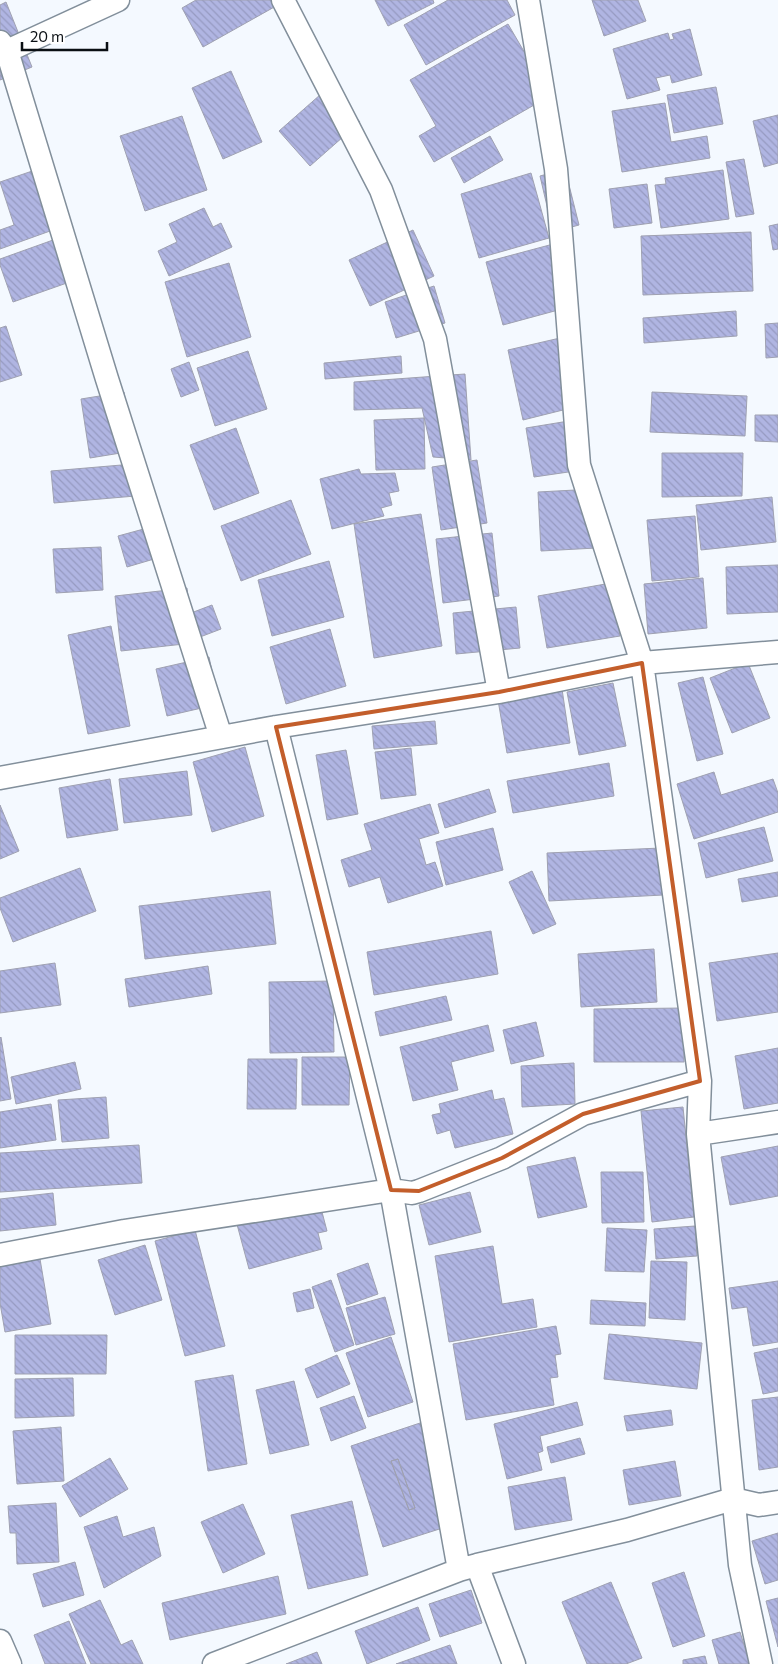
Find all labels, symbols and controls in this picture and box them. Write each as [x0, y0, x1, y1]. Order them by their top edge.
scale bar [22, 20, 108, 52]
text: 20 m [30, 27, 64, 45]

